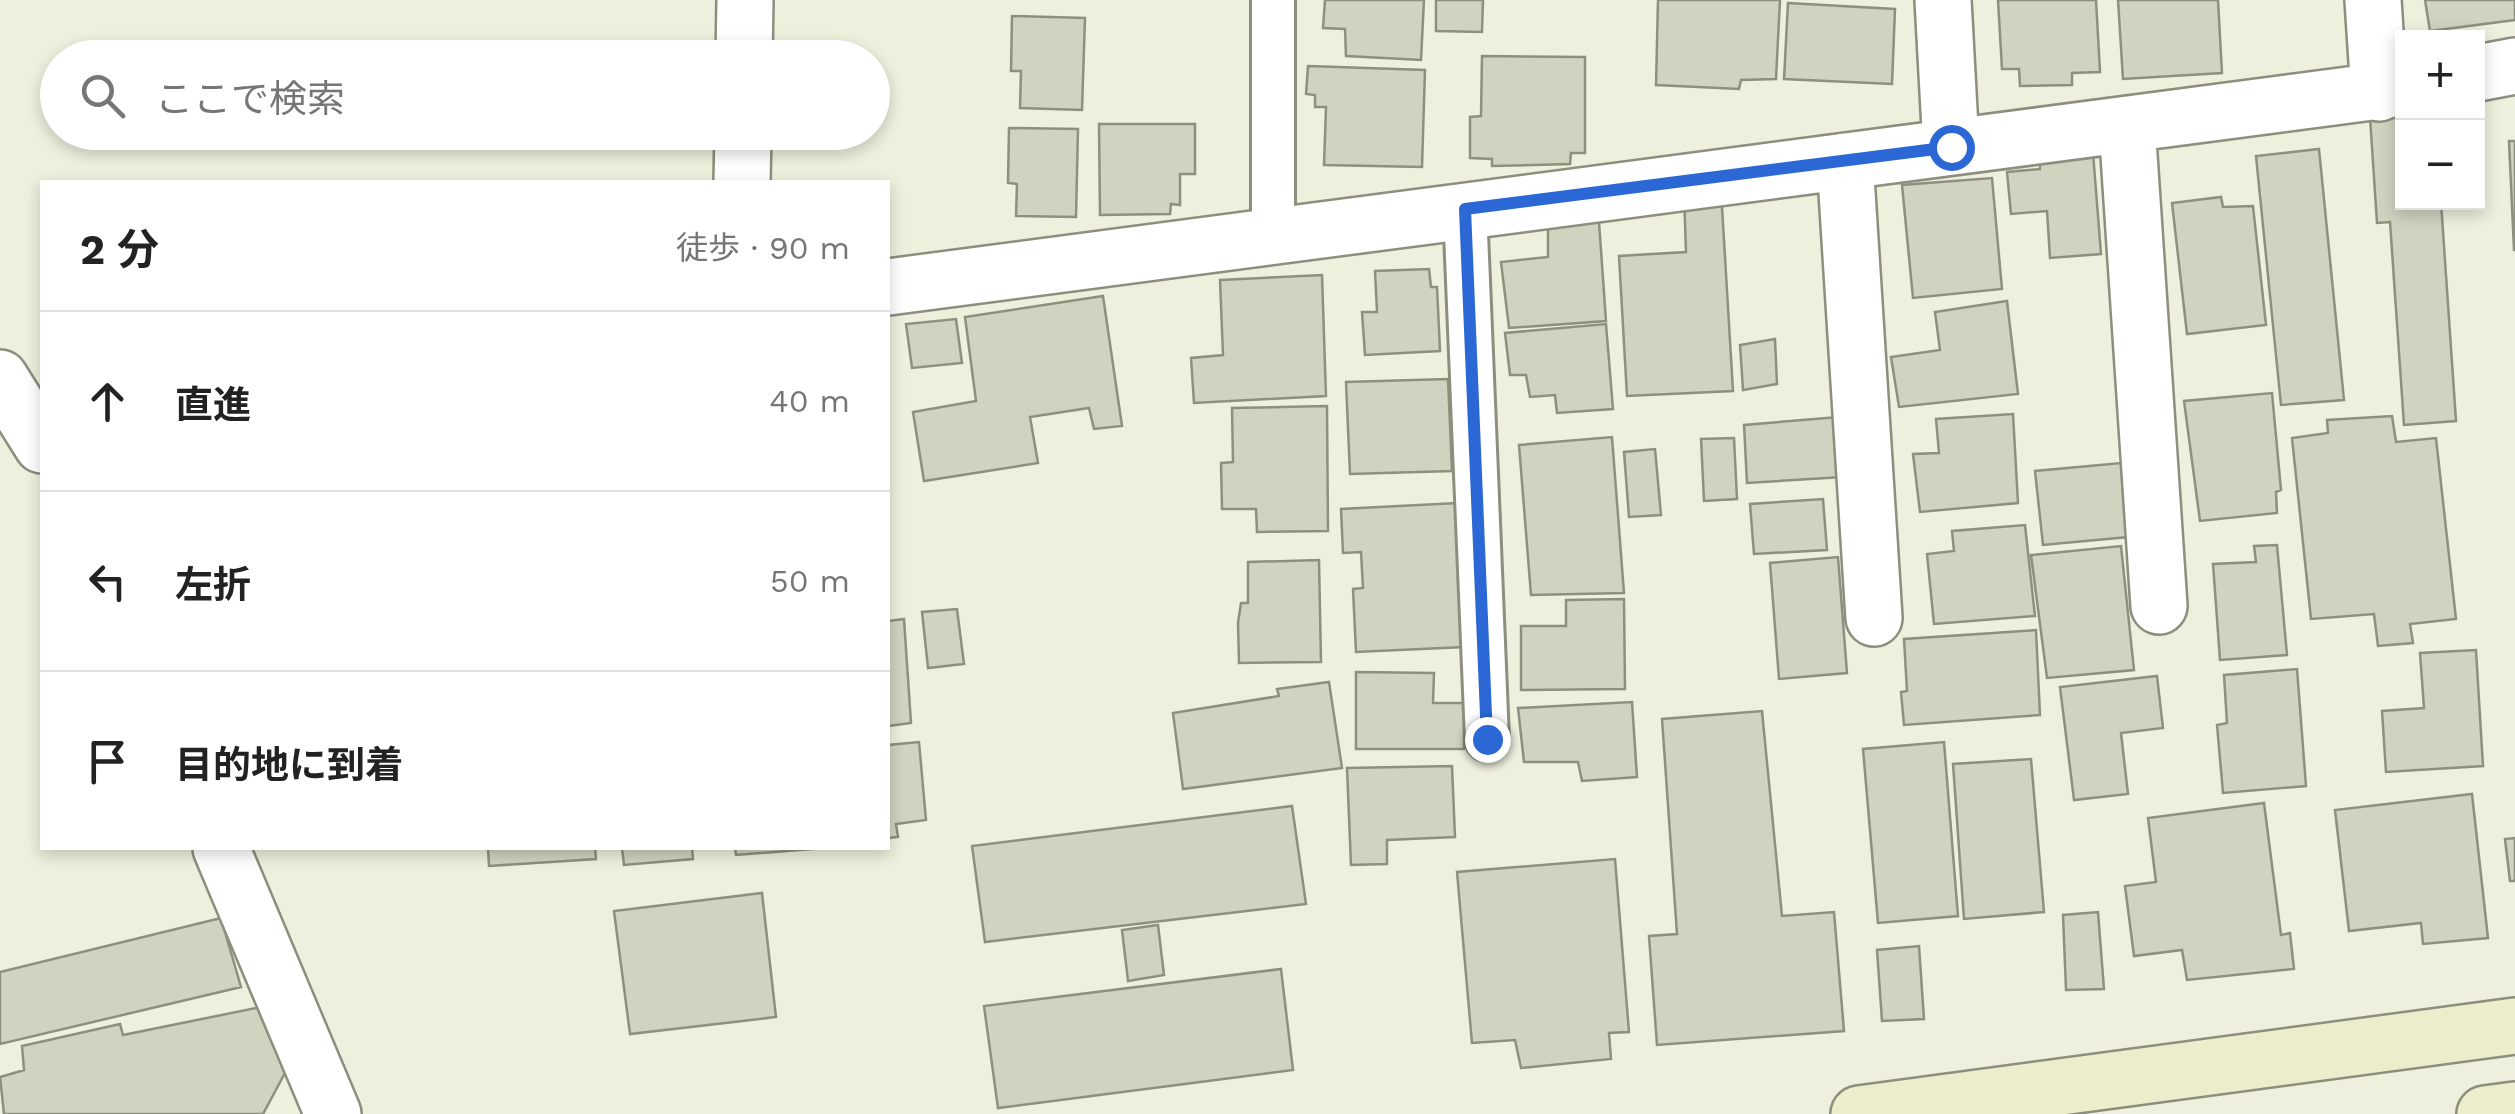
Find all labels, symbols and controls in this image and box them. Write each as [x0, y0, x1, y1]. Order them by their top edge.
map controls [2395, 30, 2485, 210]
button: + [2395, 30, 2485, 120]
search box [40, 40, 890, 150]
icon: search [75, 68, 130, 123]
text: ここで検索 [155, 77, 345, 121]
button: − [2395, 120, 2485, 210]
route start [1929, 125, 1975, 171]
text: 2 分 [80, 225, 159, 274]
text: 徒歩 · 90 m [676, 229, 850, 267]
icon: ahead [80, 374, 135, 429]
text: 40 m [769, 382, 850, 420]
text: 直進 [175, 383, 251, 427]
icon: left [80, 554, 135, 609]
text: 50 m [770, 562, 850, 600]
text: 左折 [175, 563, 251, 607]
route end [1465, 717, 1511, 763]
icon: arrive [80, 734, 135, 789]
text: 目的地に到着 [175, 743, 403, 787]

